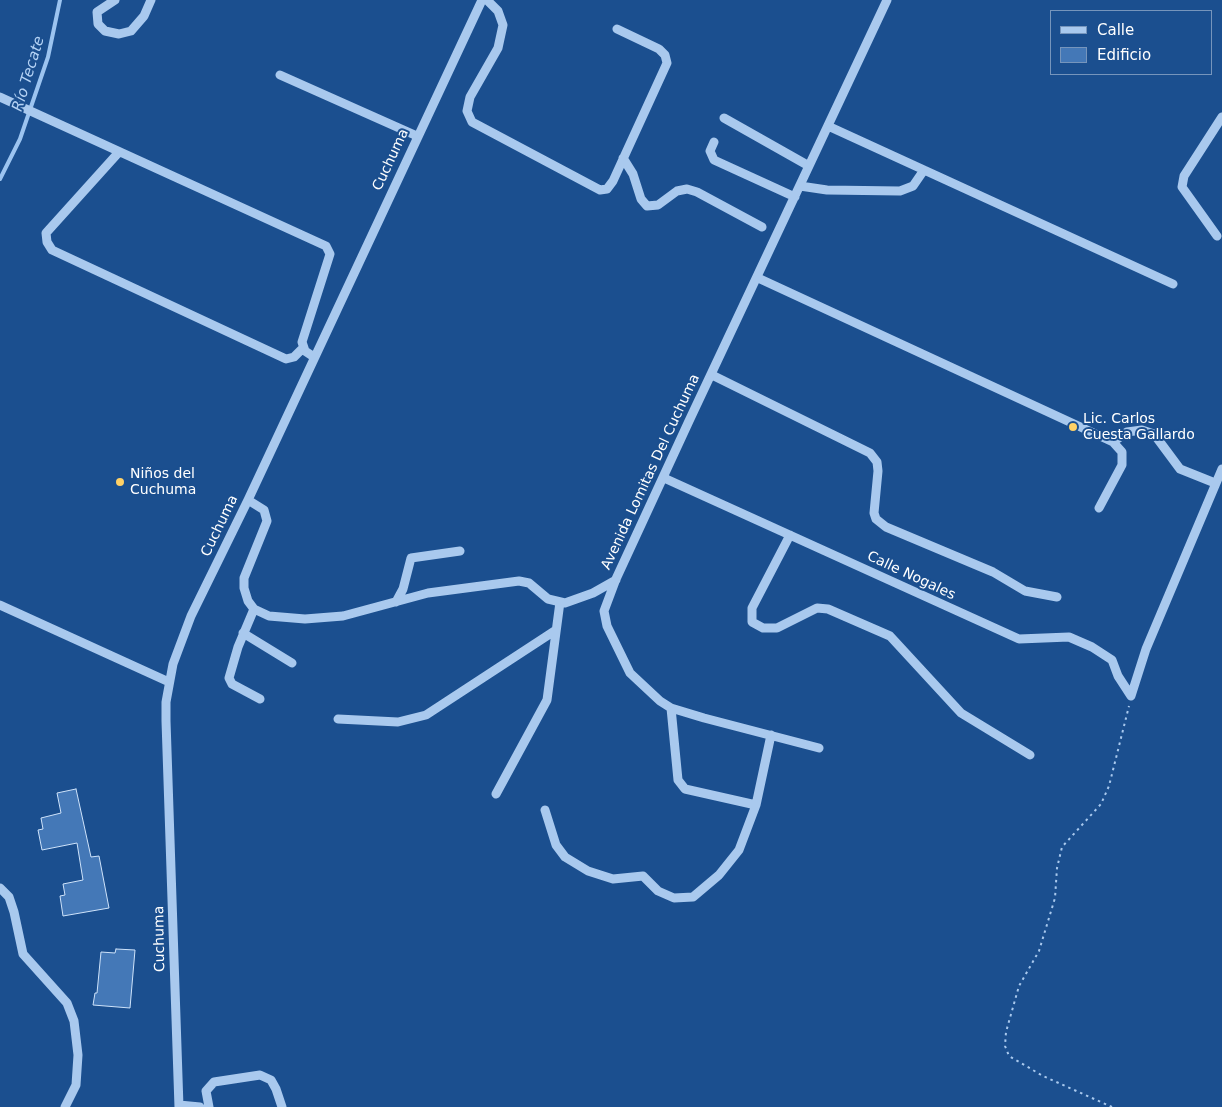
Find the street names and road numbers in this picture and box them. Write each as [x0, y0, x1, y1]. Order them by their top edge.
street label: Cuchuma [369, 126, 413, 194]
street label: Avenida Lomitas Del Cuchuma [598, 372, 704, 572]
street label: Cuchuma [198, 493, 242, 559]
street label: Calle Nogales [864, 548, 958, 604]
street label: Cuchuma [151, 906, 169, 972]

